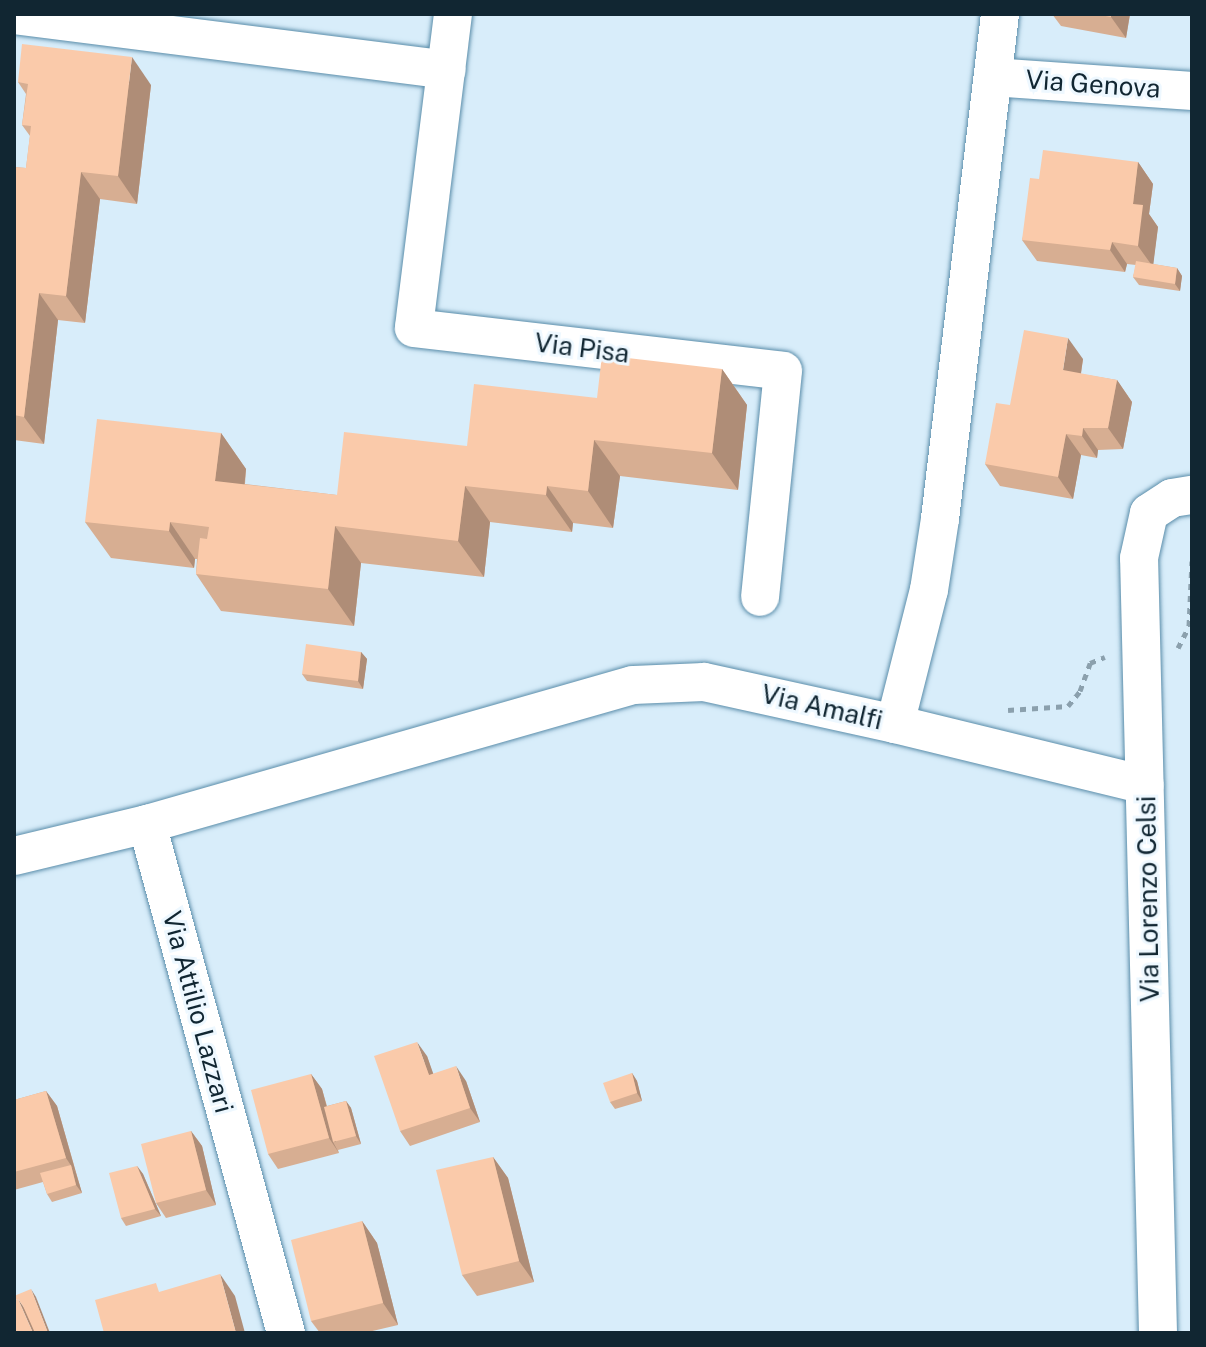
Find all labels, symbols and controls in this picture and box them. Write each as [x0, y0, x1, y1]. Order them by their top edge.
street label: Via Genova [1025, 64, 1161, 104]
street label: Via Pisa [533, 327, 631, 369]
street label: Via Amalfi [758, 678, 886, 736]
street label: Via Lorenzo Celsi [1131, 795, 1165, 1003]
street label: Via Attilio Lazzari [156, 908, 240, 1116]

